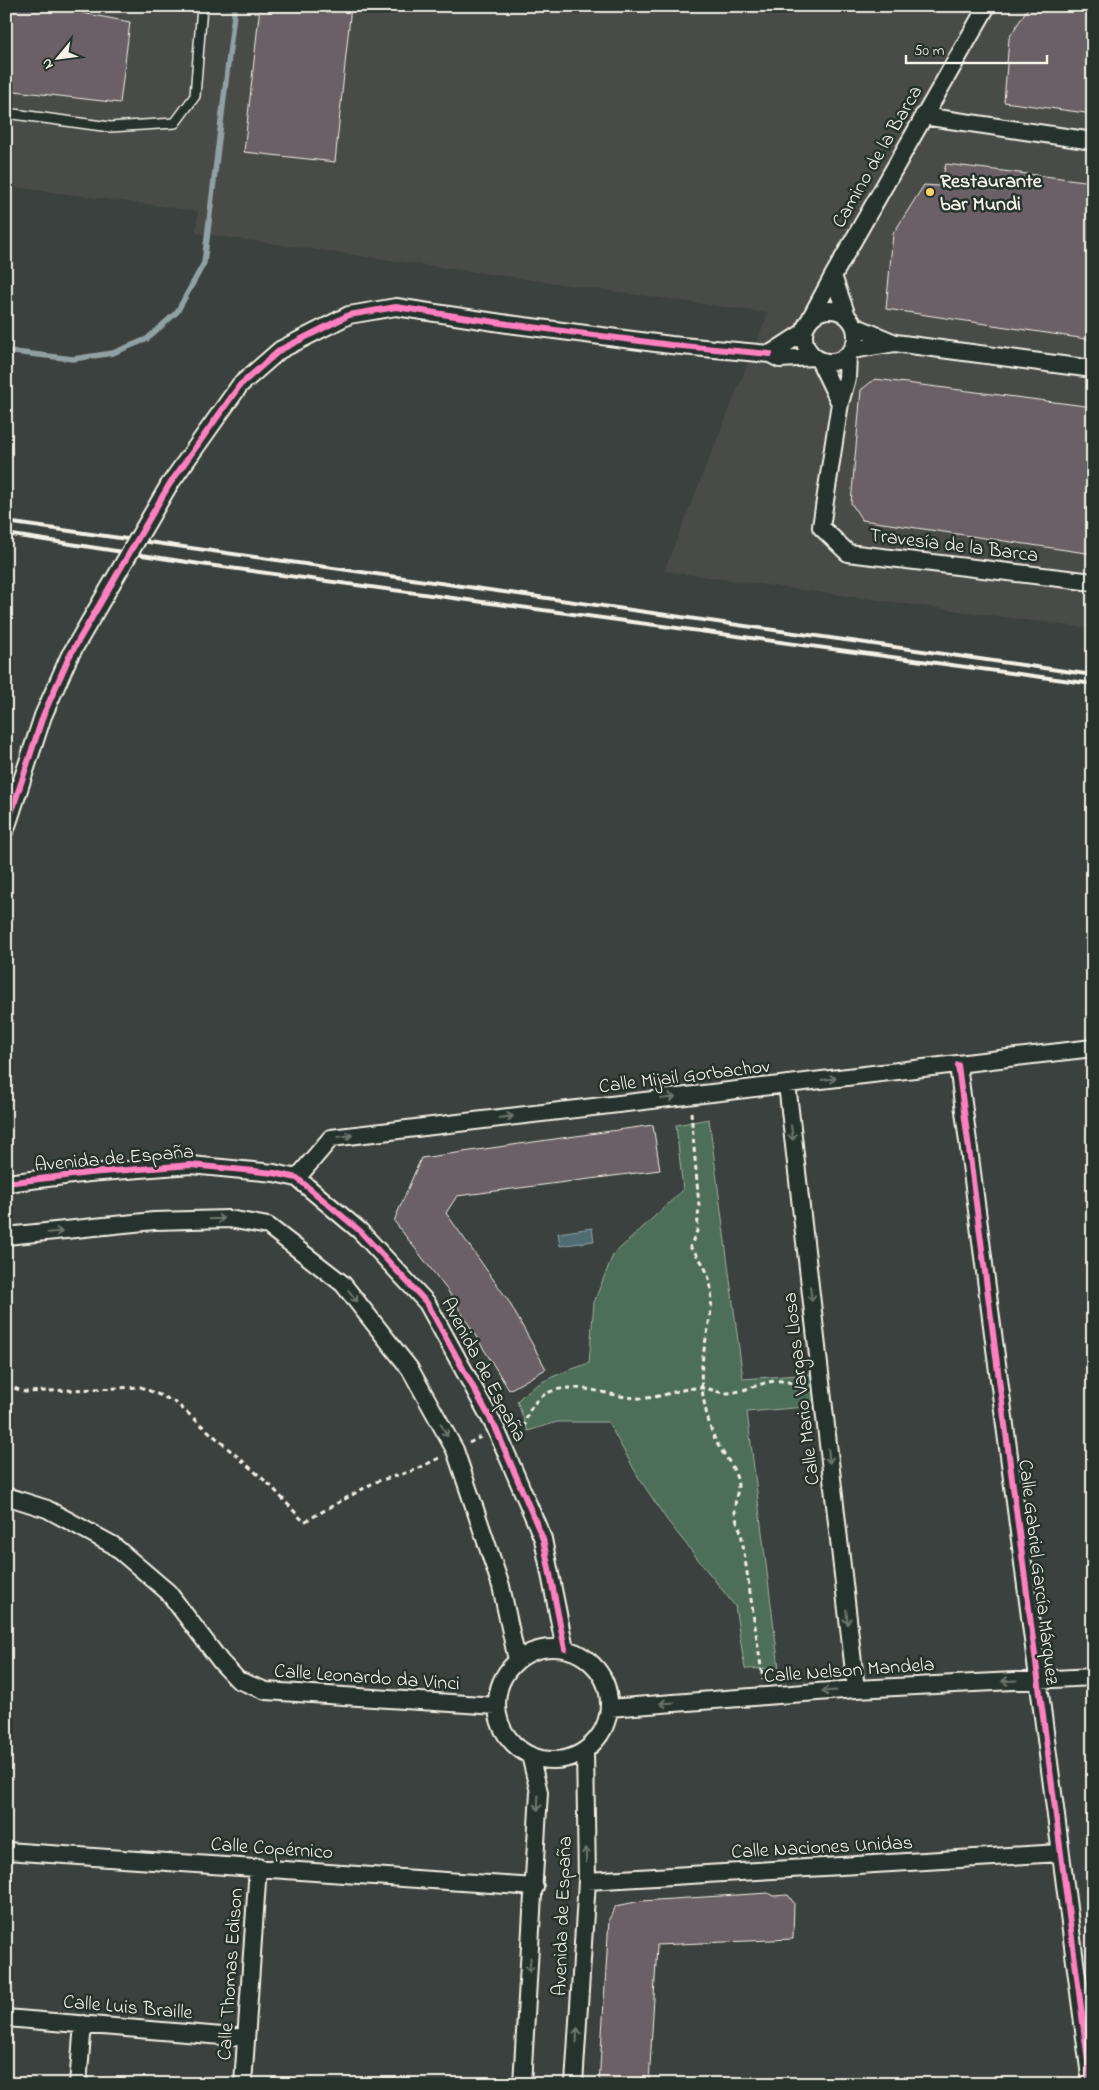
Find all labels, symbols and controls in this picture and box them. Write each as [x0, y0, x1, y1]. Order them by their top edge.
north arrow [32, 32, 82, 82]
scale bar [906, 32, 1048, 64]
text: 50 m [914, 40, 945, 62]
text: N [36, 54, 59, 73]
street label: Camino de la Barca [825, 80, 931, 234]
place label: Restaurante bar Mundi [940, 168, 1043, 220]
marker: Restaurante bar Mundi [924, 186, 936, 198]
street label: Travesía de la Barca [868, 522, 1040, 571]
street label: Calle Mijail Gorbachov [597, 1053, 772, 1102]
one-way arrow [821, 1074, 837, 1084]
one-way arrow [659, 1093, 675, 1103]
one-way arrow [498, 1112, 514, 1122]
one-way arrow [787, 1124, 797, 1140]
one-way arrow [337, 1131, 353, 1141]
street label: Avenida de España [33, 1138, 195, 1181]
one-way arrow [208, 1214, 224, 1224]
one-way arrow [47, 1227, 63, 1237]
one-way arrow [806, 1286, 816, 1302]
one-way arrow [347, 1290, 358, 1303]
street label: Calle Mario Vargas Llosa [776, 1290, 830, 1487]
street label: Avenida de España [432, 1293, 533, 1448]
one-way arrow [439, 1423, 449, 1438]
one-way arrow [824, 1447, 834, 1463]
street label: Calle Gabriel García Márquez [1009, 1458, 1066, 1687]
one-way arrow [842, 1609, 852, 1625]
street label: Calle Nelson Mandela [763, 1651, 935, 1692]
street label: Calle Leonardo da Vinci [273, 1658, 461, 1699]
one-way arrow [1001, 1676, 1017, 1685]
one-way arrow [822, 1686, 838, 1696]
one-way arrow [660, 1699, 676, 1708]
one-way arrow [534, 1794, 543, 1810]
street label: Calle Naciones Unidas [731, 1829, 914, 1868]
street label: Calle Copérnico [210, 1831, 334, 1868]
street label: Avenida de España [546, 1836, 581, 1997]
one-way arrow [582, 1848, 591, 1864]
street label: Calle Thomas Edison [211, 1887, 252, 2061]
one-way arrow [525, 1957, 534, 1973]
street label: Calle Luis Braille [62, 1988, 194, 2029]
one-way arrow [573, 2027, 582, 2043]

